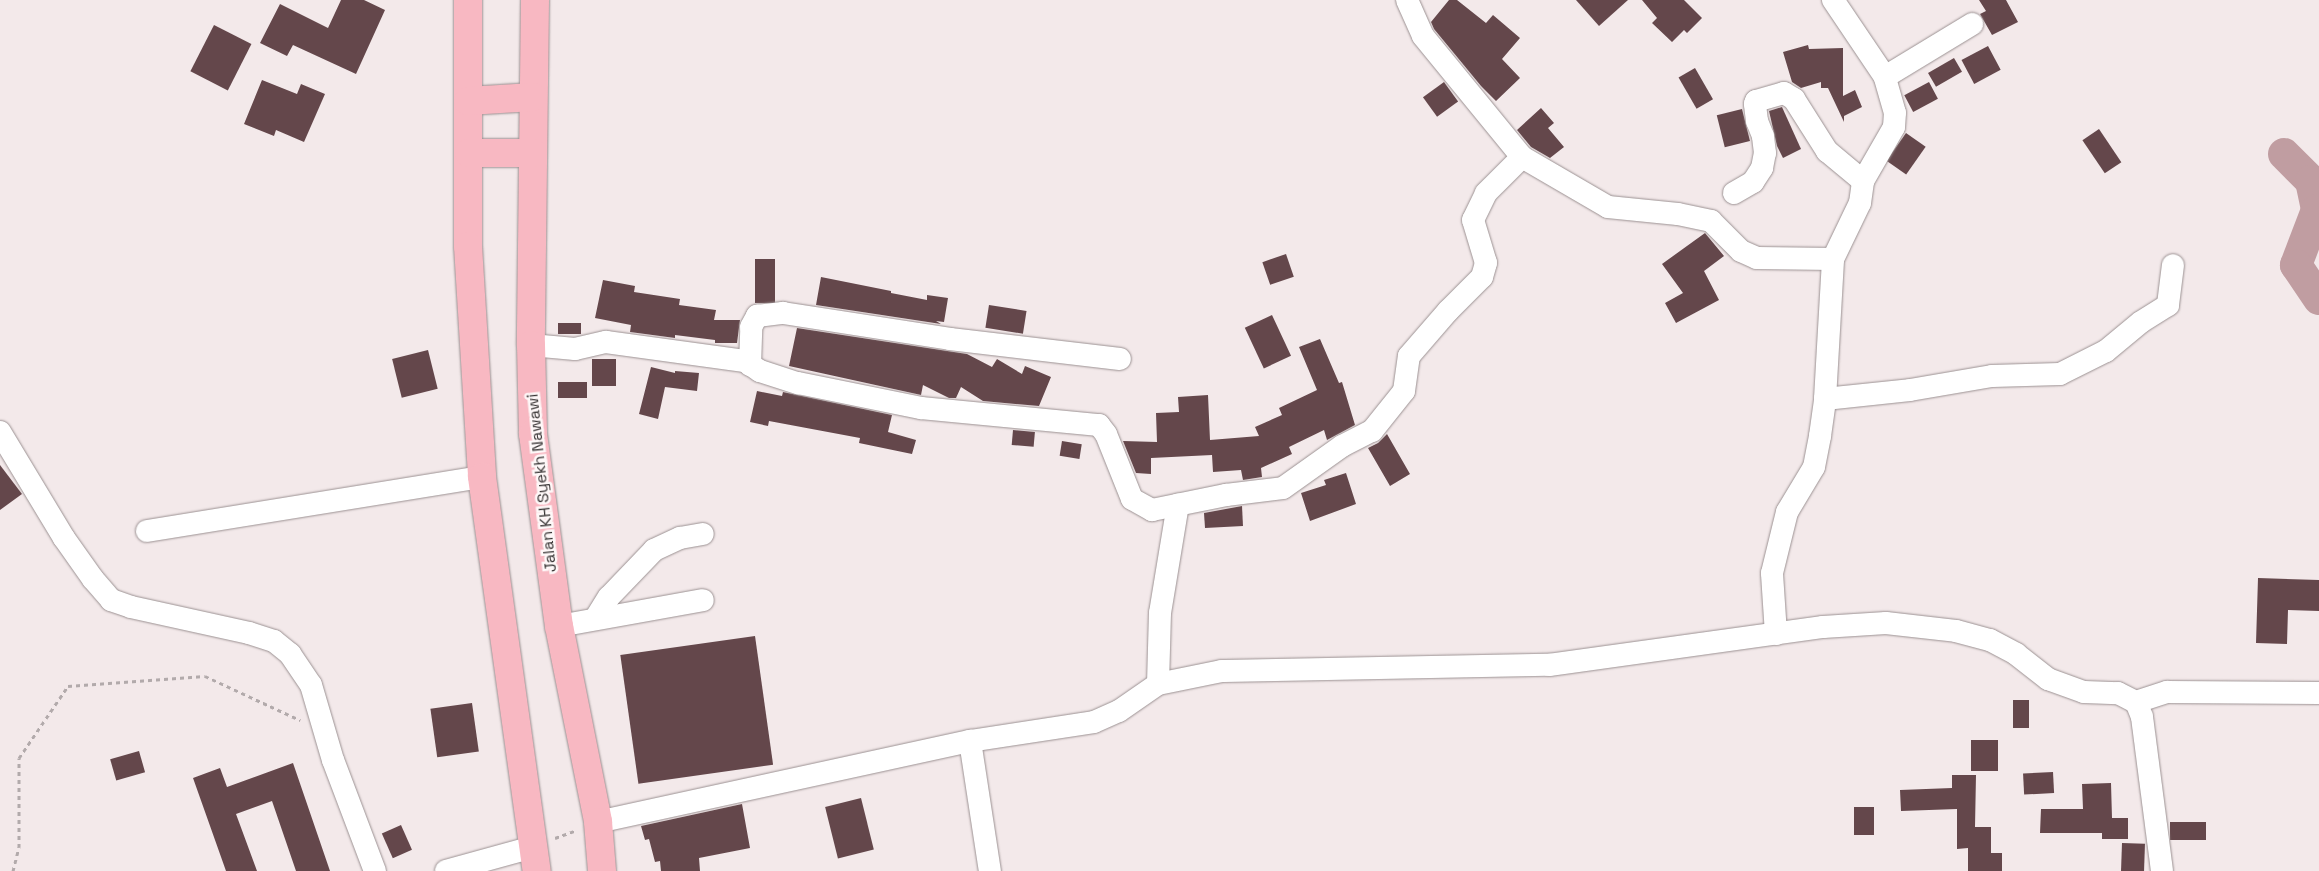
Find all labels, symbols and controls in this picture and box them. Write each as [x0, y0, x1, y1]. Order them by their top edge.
street label: Jalan KH Syekh Nawawi [523, 393, 561, 573]

